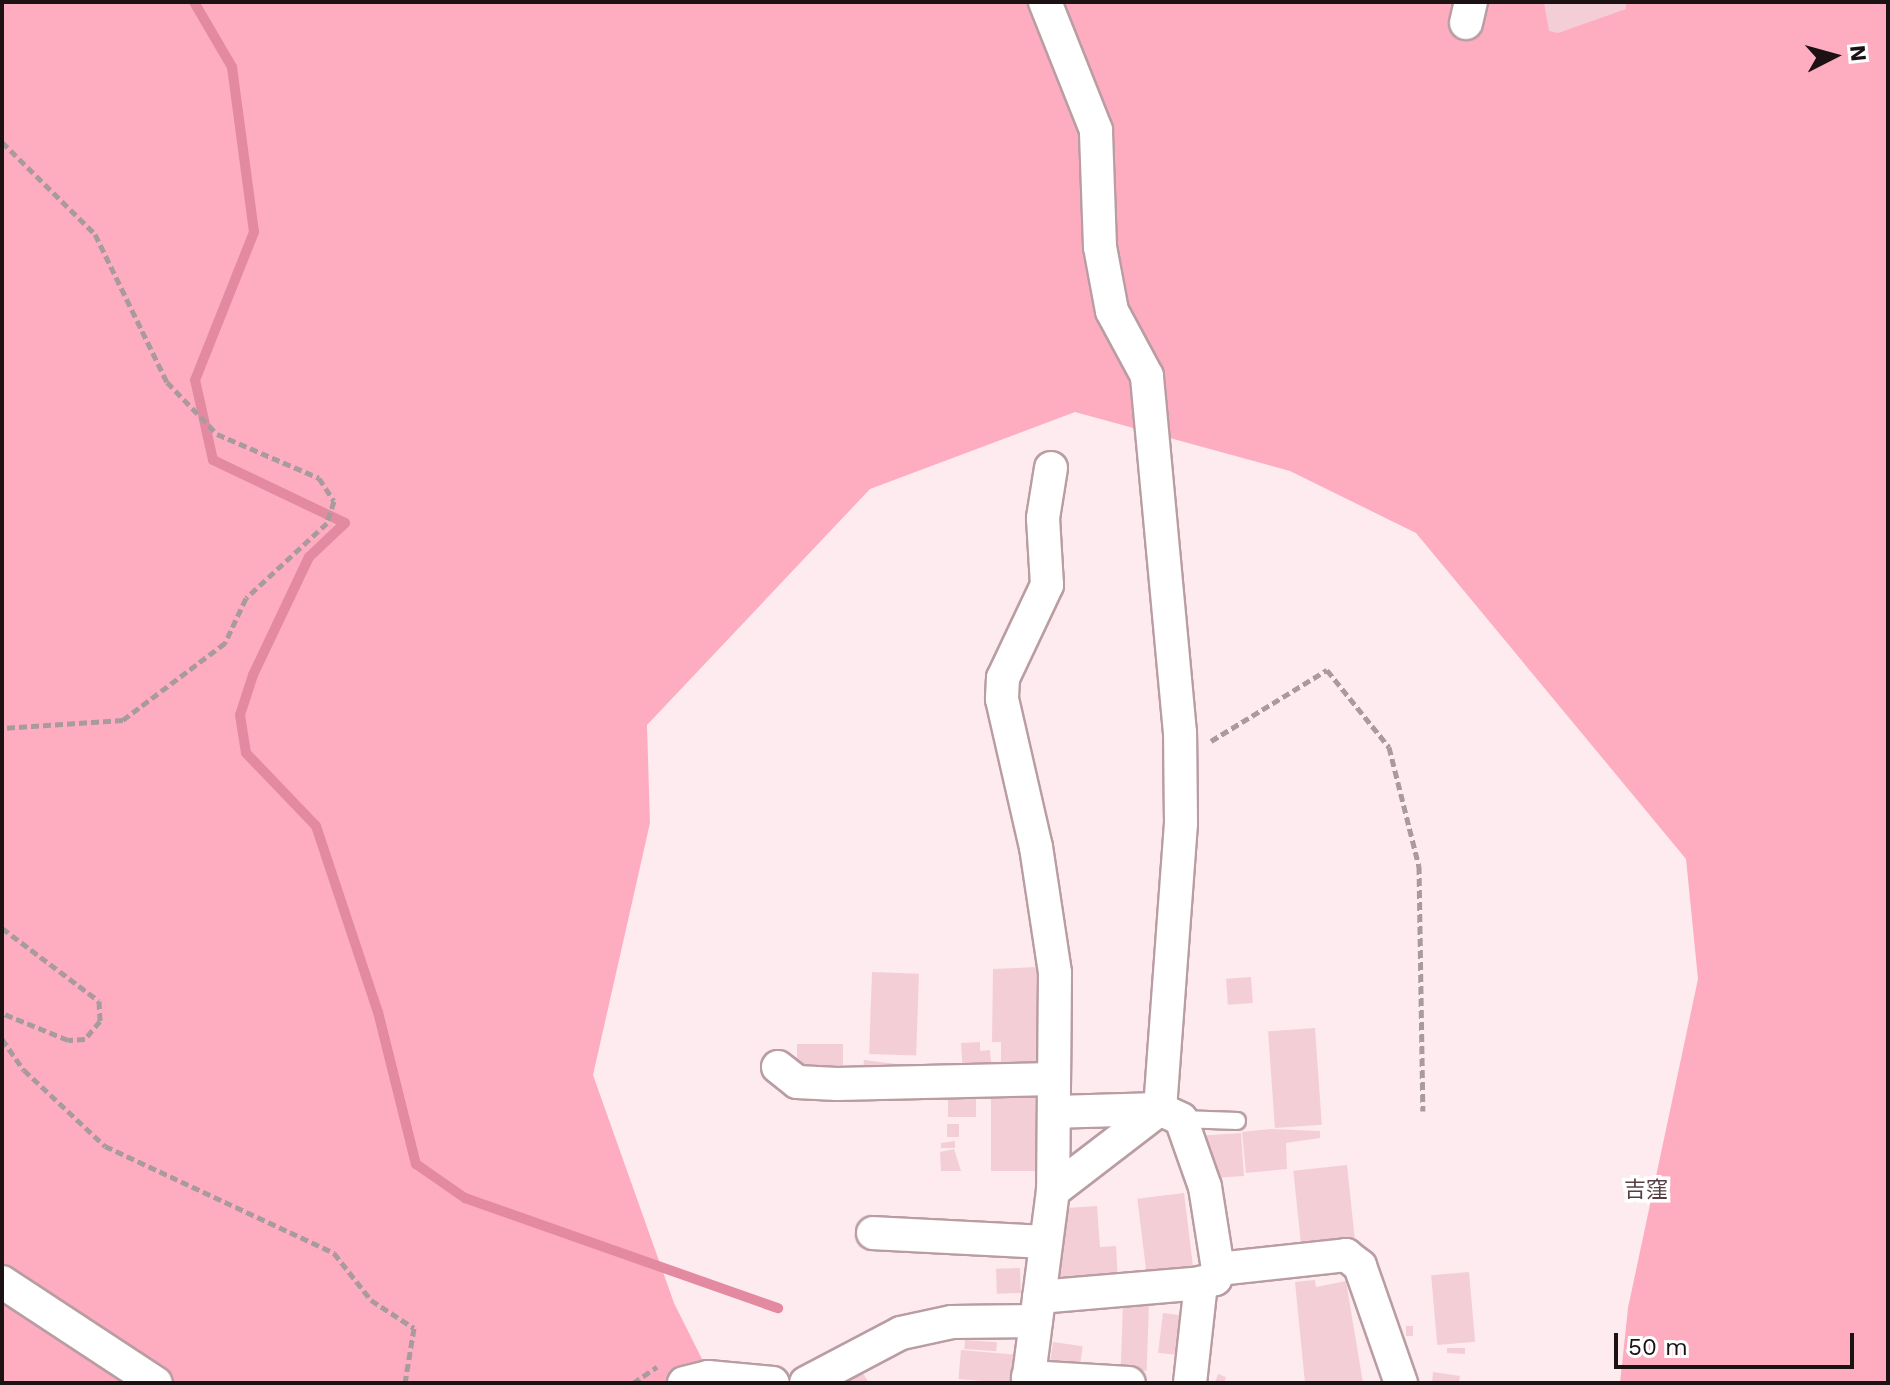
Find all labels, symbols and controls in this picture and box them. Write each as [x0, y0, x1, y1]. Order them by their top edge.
north arrow [1794, 16, 1874, 96]
text: N [1845, 44, 1872, 63]
district label: 吉窪 [1624, 1177, 1668, 1203]
scale bar [1618, 1317, 1858, 1367]
text: 50 m [1628, 1333, 1688, 1361]

